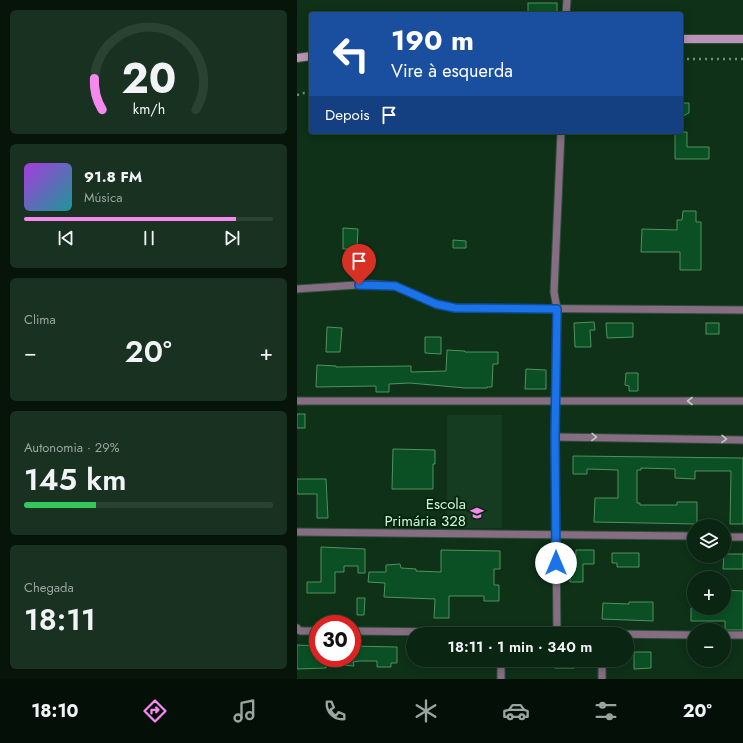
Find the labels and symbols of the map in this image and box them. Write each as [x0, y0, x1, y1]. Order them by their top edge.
pin [342, 244, 376, 285]
one-way arrow [687, 397, 693, 405]
one-way arrow [591, 433, 597, 441]
one-way arrow [721, 435, 727, 443]
place label: Escola Primária 328 [384, 493, 466, 532]
school or university icon: Escola Primária 328 [469, 505, 485, 521]
position arrow [535, 542, 577, 584]
speed limit sign: 30 [309, 615, 361, 667]

